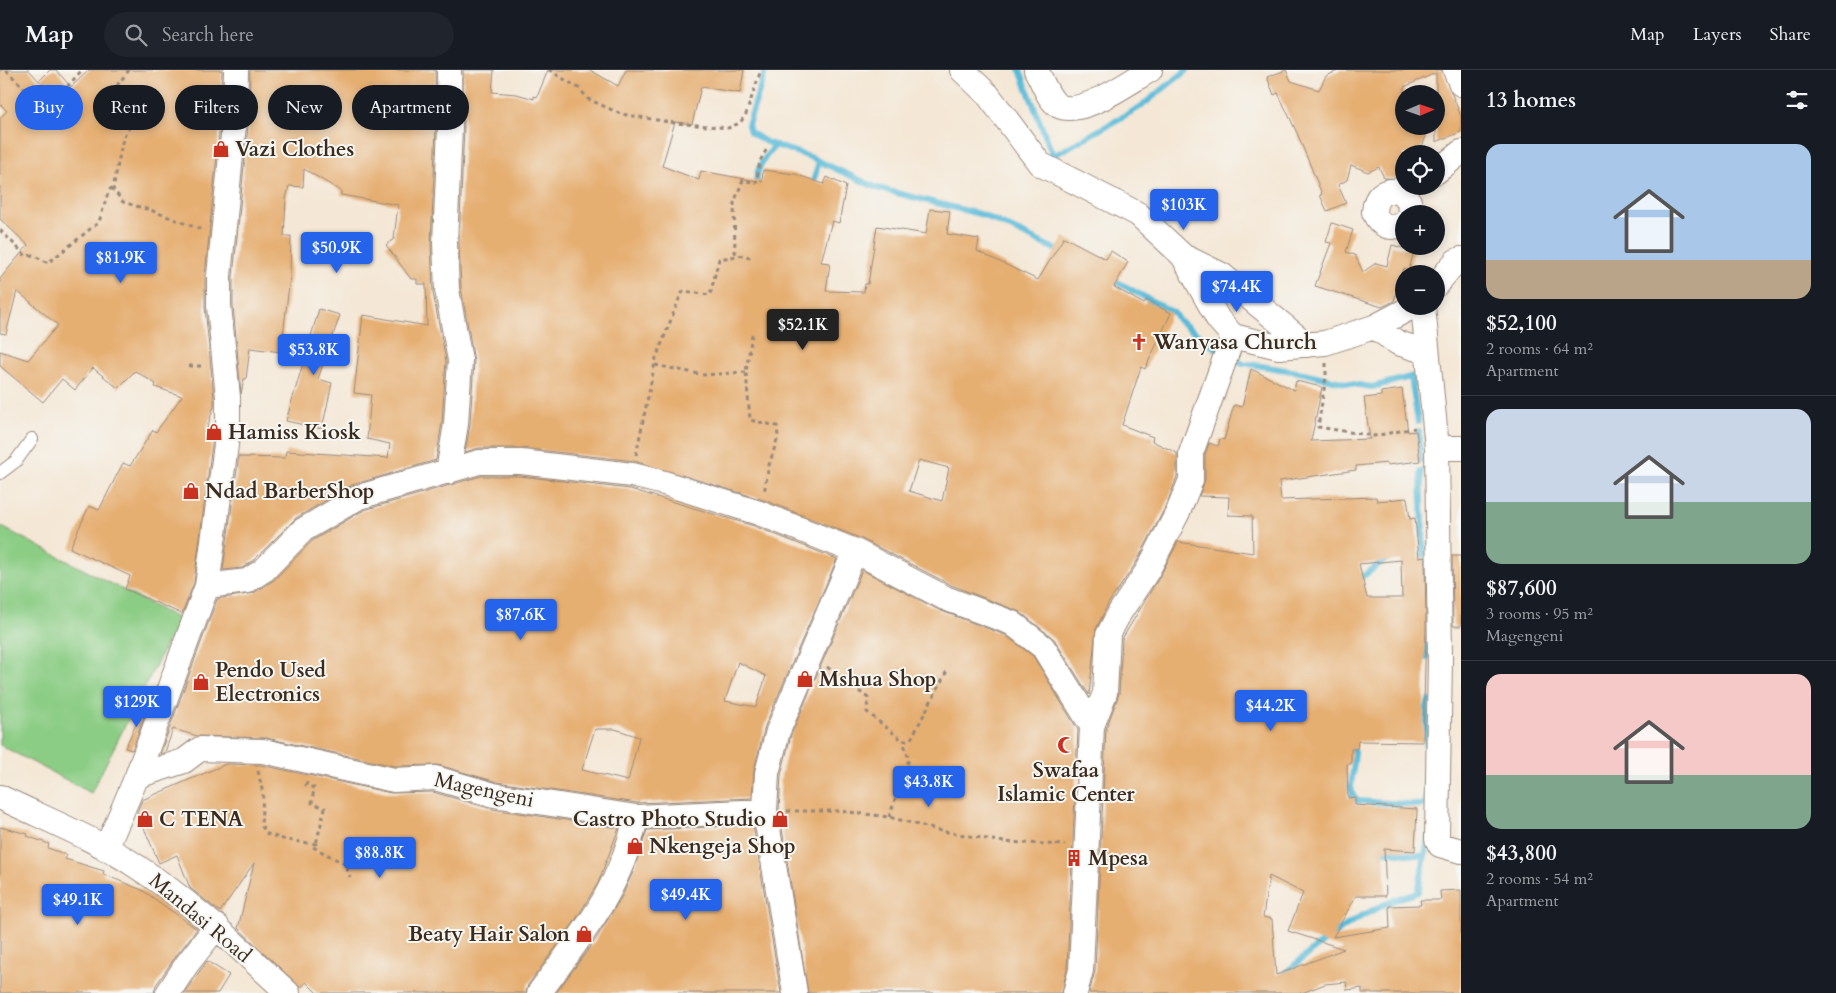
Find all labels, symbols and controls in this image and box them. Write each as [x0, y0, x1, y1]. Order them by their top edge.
search box [104, 12, 454, 57]
text: Map [25, 18, 74, 51]
icon: search [122, 21, 150, 49]
text: Search here [162, 22, 254, 48]
text: Map [1630, 22, 1665, 47]
text: Layers [1693, 22, 1742, 47]
text: Share [1770, 22, 1811, 47]
chip: Buy [15, 85, 83, 130]
chip: Rent [93, 85, 165, 130]
chip: Filters [175, 85, 258, 130]
chip: New [268, 85, 342, 130]
chip: Apartment [352, 85, 469, 130]
north arrow [1395, 85, 1445, 135]
map controls [1395, 85, 1445, 315]
text: 13 homes [1486, 86, 1576, 115]
icon: filters [1783, 86, 1811, 114]
place label: Vazi Clothes [235, 135, 354, 164]
shop icon: Vazi Clothes [211, 139, 231, 159]
button: locate [1395, 145, 1445, 195]
icon: home [1604, 176, 1694, 266]
pin: $103K [1149, 189, 1219, 231]
text: $103K [1161, 194, 1207, 216]
button: + [1395, 205, 1445, 255]
pin: $50.9K [296, 232, 378, 274]
text: $50.9K [312, 237, 362, 259]
pin: $81.9K [80, 242, 162, 284]
text: $81.9K [96, 247, 146, 269]
button: − [1395, 265, 1445, 315]
pin: $74.4K [1196, 270, 1278, 313]
text: $74.4K [1212, 276, 1262, 298]
pin: $52.1K [762, 308, 844, 351]
text: $52,100 [1486, 309, 1557, 338]
text: $52.1K [778, 314, 828, 336]
place label: Wanyasa Church [1152, 328, 1317, 357]
church icon: Wanyasa Church [1129, 332, 1149, 352]
pin: $53.8K [273, 334, 355, 376]
text: 2 rooms · 64 m² [1486, 338, 1593, 360]
text: $53.8K [289, 339, 339, 361]
text: Apartment [1486, 360, 1559, 382]
place label: Hamiss Kiosk [228, 418, 361, 447]
shop icon: Hamiss Kiosk [204, 422, 224, 442]
icon: home [1604, 442, 1694, 532]
place label: Ndad BarberShop [205, 477, 375, 506]
shop icon: Ndad BarberShop [181, 481, 201, 501]
text: $87,600 [1486, 574, 1557, 603]
pin: $87.6K [480, 598, 562, 641]
text: 3 rooms · 95 m² [1486, 603, 1593, 625]
text: $87.6K [496, 604, 546, 626]
text: Magengeni [1486, 625, 1563, 647]
place label: Pendo Used Electronics [215, 656, 326, 709]
place label: Mshua Shop [819, 665, 936, 694]
shop icon: Mshua Shop [795, 669, 815, 689]
shop icon: Pendo Used Electronics [191, 672, 211, 692]
pin: $129K [102, 686, 172, 728]
pin: $44.2K [1230, 690, 1312, 732]
text: $129K [114, 691, 160, 713]
text: $44.2K [1246, 695, 1296, 717]
icon: home [1604, 707, 1694, 797]
mosque icon: Swafaa Islamic Center [1056, 735, 1076, 755]
place label: Swafaa Islamic Center [997, 756, 1135, 809]
street label: Magengeni [431, 765, 537, 815]
pin: $43.8K [888, 766, 970, 808]
text: $43.8K [904, 771, 954, 793]
place label: C TENA [159, 805, 244, 834]
place label: Castro Photo Studio [573, 805, 766, 834]
shop icon: C TENA [135, 809, 155, 829]
shop icon: Castro Photo Studio [770, 809, 790, 829]
place label: Nkengeja Shop [649, 832, 796, 861]
pin: $88.8K [339, 836, 421, 879]
shop icon: Nkengeja Shop [625, 836, 645, 856]
text: $43,800 [1486, 839, 1557, 868]
text: $88.8K [355, 842, 405, 864]
place label: Mpesa [1088, 844, 1149, 873]
building icon: Mpesa [1064, 848, 1084, 868]
street label: Mandasi Road [143, 866, 257, 970]
text: 2 rooms · 54 m² [1486, 868, 1593, 890]
pin: $49.4K [645, 878, 727, 921]
pin: $49.1K [37, 884, 119, 926]
text: $49.4K [661, 884, 711, 906]
text: $49.1K [53, 889, 103, 911]
text: Apartment [1486, 890, 1559, 912]
place label: Beaty Hair Salon [408, 920, 571, 949]
shop icon: Beaty Hair Salon [574, 924, 594, 944]

